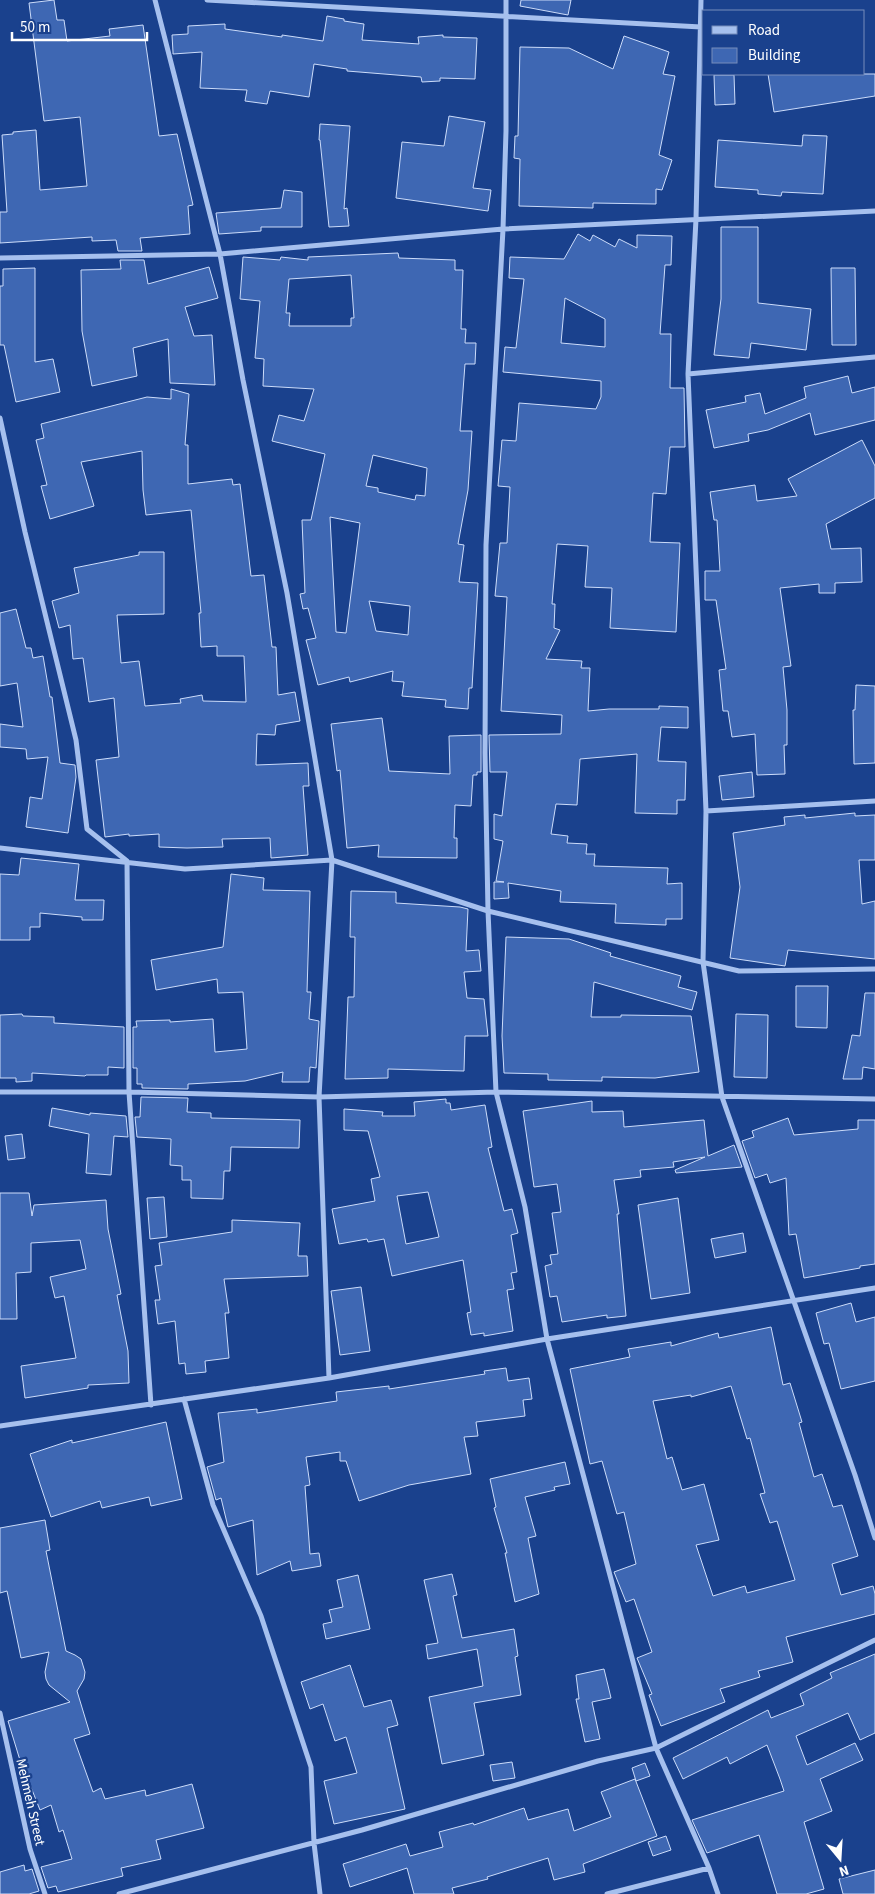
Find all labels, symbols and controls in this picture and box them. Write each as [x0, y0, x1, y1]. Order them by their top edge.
scale bar [12, 10, 148, 42]
legend [702, 10, 865, 75]
text: 50 m [20, 17, 50, 38]
text: Road [748, 20, 780, 41]
text: Building [748, 45, 801, 66]
street label: Mehmeh Street [10, 1757, 50, 1848]
north arrow [815, 1834, 865, 1884]
text: N [836, 1859, 851, 1881]

